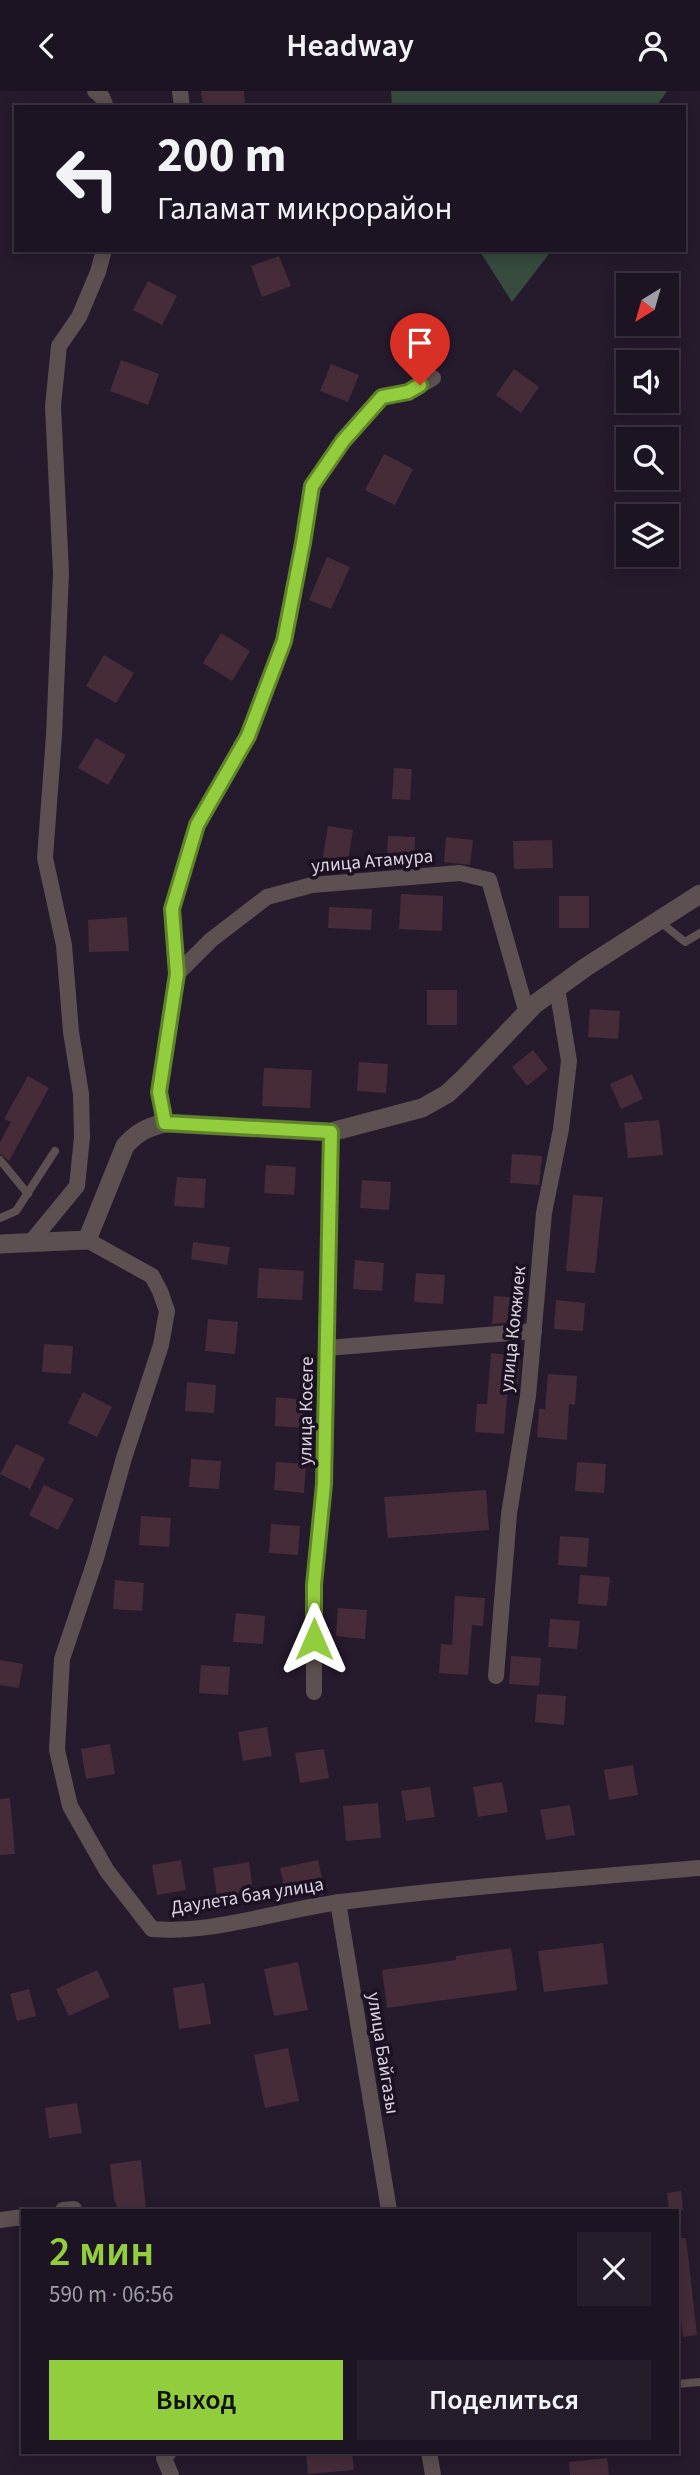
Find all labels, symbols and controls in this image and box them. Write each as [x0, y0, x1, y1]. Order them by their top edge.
text: Headway [286, 23, 414, 69]
icon: back [28, 27, 66, 65]
icon: person [634, 27, 672, 65]
text: 200 m [157, 121, 286, 191]
icon: left [42, 133, 133, 224]
text: Галамат микрорайон [157, 186, 452, 232]
north arrow [616, 273, 679, 336]
map controls [616, 273, 679, 567]
pin [390, 313, 450, 385]
icon: arrive [401, 324, 439, 362]
button: sound [616, 350, 679, 413]
button: search [616, 427, 679, 490]
button: layers [616, 504, 679, 567]
street label: улица Атамура [310, 843, 434, 880]
street label: улица Кокжиек [493, 1264, 534, 1394]
street label: улица Косеге [292, 1356, 321, 1466]
position arrow [277, 1602, 351, 1676]
street label: Даулета бая улица [169, 1871, 326, 1922]
street label: улица Байгазы [360, 1990, 405, 2116]
text: 2 мин [49, 2222, 154, 2282]
button: close [577, 2232, 651, 2306]
text: 590 m · 06:56 [49, 2278, 173, 2311]
button: Выход [49, 2360, 343, 2440]
button: Поделиться [357, 2360, 651, 2440]

